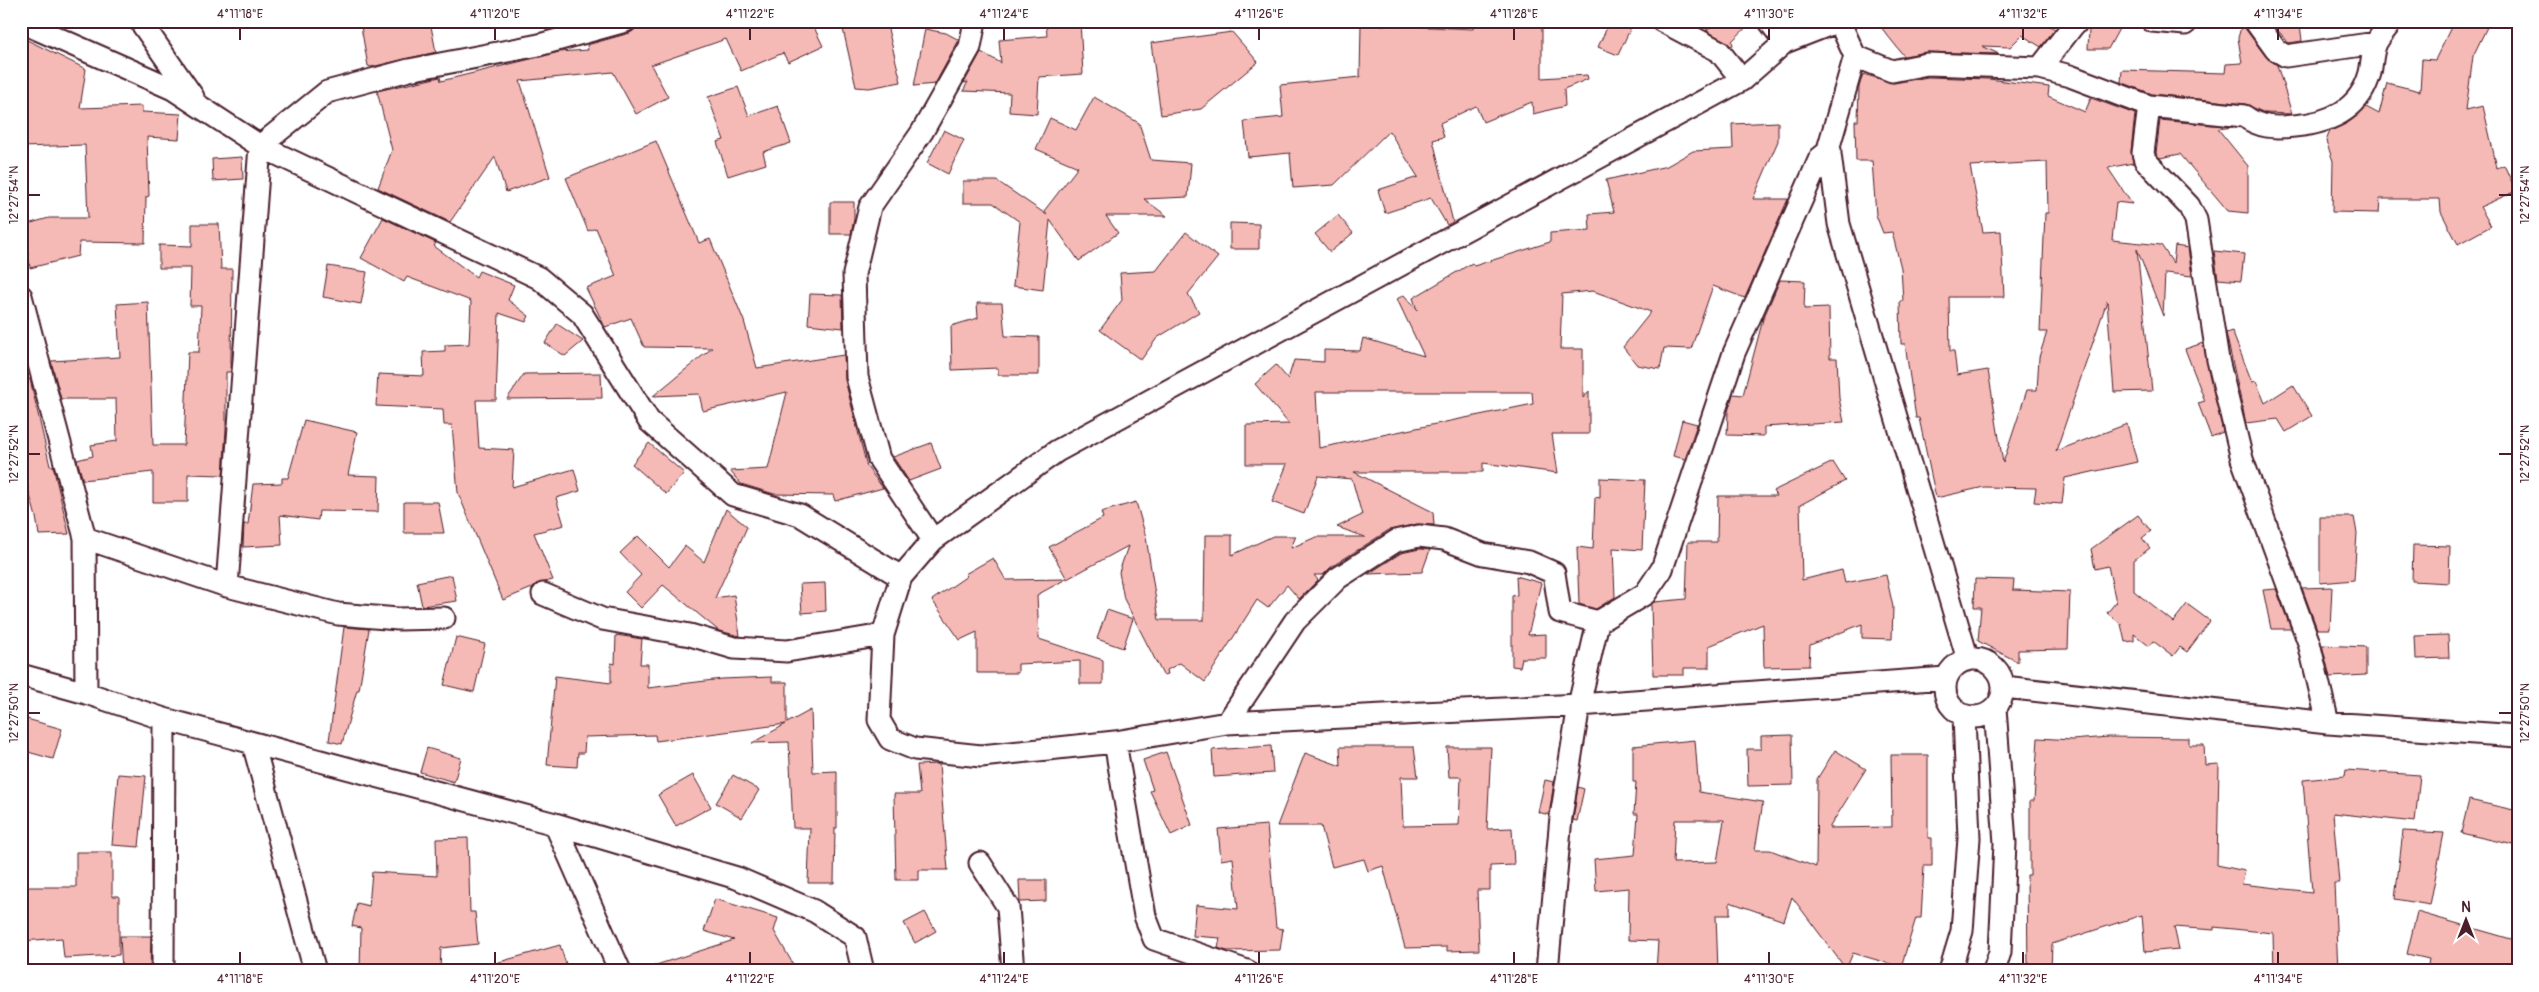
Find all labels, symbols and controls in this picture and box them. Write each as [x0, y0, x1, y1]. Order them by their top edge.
text: 4°11'18"E [217, 7, 263, 22]
text: 4°11'20"E [470, 7, 520, 22]
text: 4°11'22"E [726, 7, 774, 22]
text: 4°11'24"E [980, 7, 1028, 22]
text: 4°11'26"E [1235, 7, 1283, 22]
text: 4°11'28"E [1490, 7, 1538, 22]
text: 4°11'30"E [1744, 7, 1794, 22]
text: 4°11'32"E [1999, 7, 2047, 22]
text: 4°11'34"E [2254, 7, 2302, 22]
text: 12°27'54"N [7, 166, 22, 224]
text: 12°27'54"N [2518, 166, 2533, 224]
text: 12°27'52"N [7, 425, 22, 483]
text: 12°27'52"N [2518, 425, 2533, 483]
text: 12°27'50"N [7, 683, 22, 743]
text: 12°27'50"N [2518, 683, 2533, 743]
north arrow [2442, 894, 2492, 944]
text: N [2461, 899, 2471, 916]
text: 4°11'18"E [217, 972, 263, 987]
text: 4°11'20"E [470, 972, 520, 987]
text: 4°11'22"E [726, 972, 774, 987]
text: 4°11'24"E [980, 972, 1028, 987]
text: 4°11'26"E [1235, 972, 1283, 987]
text: 4°11'28"E [1490, 972, 1538, 987]
text: 4°11'30"E [1744, 972, 1794, 987]
text: 4°11'32"E [1999, 972, 2047, 987]
text: 4°11'34"E [2254, 972, 2302, 987]

